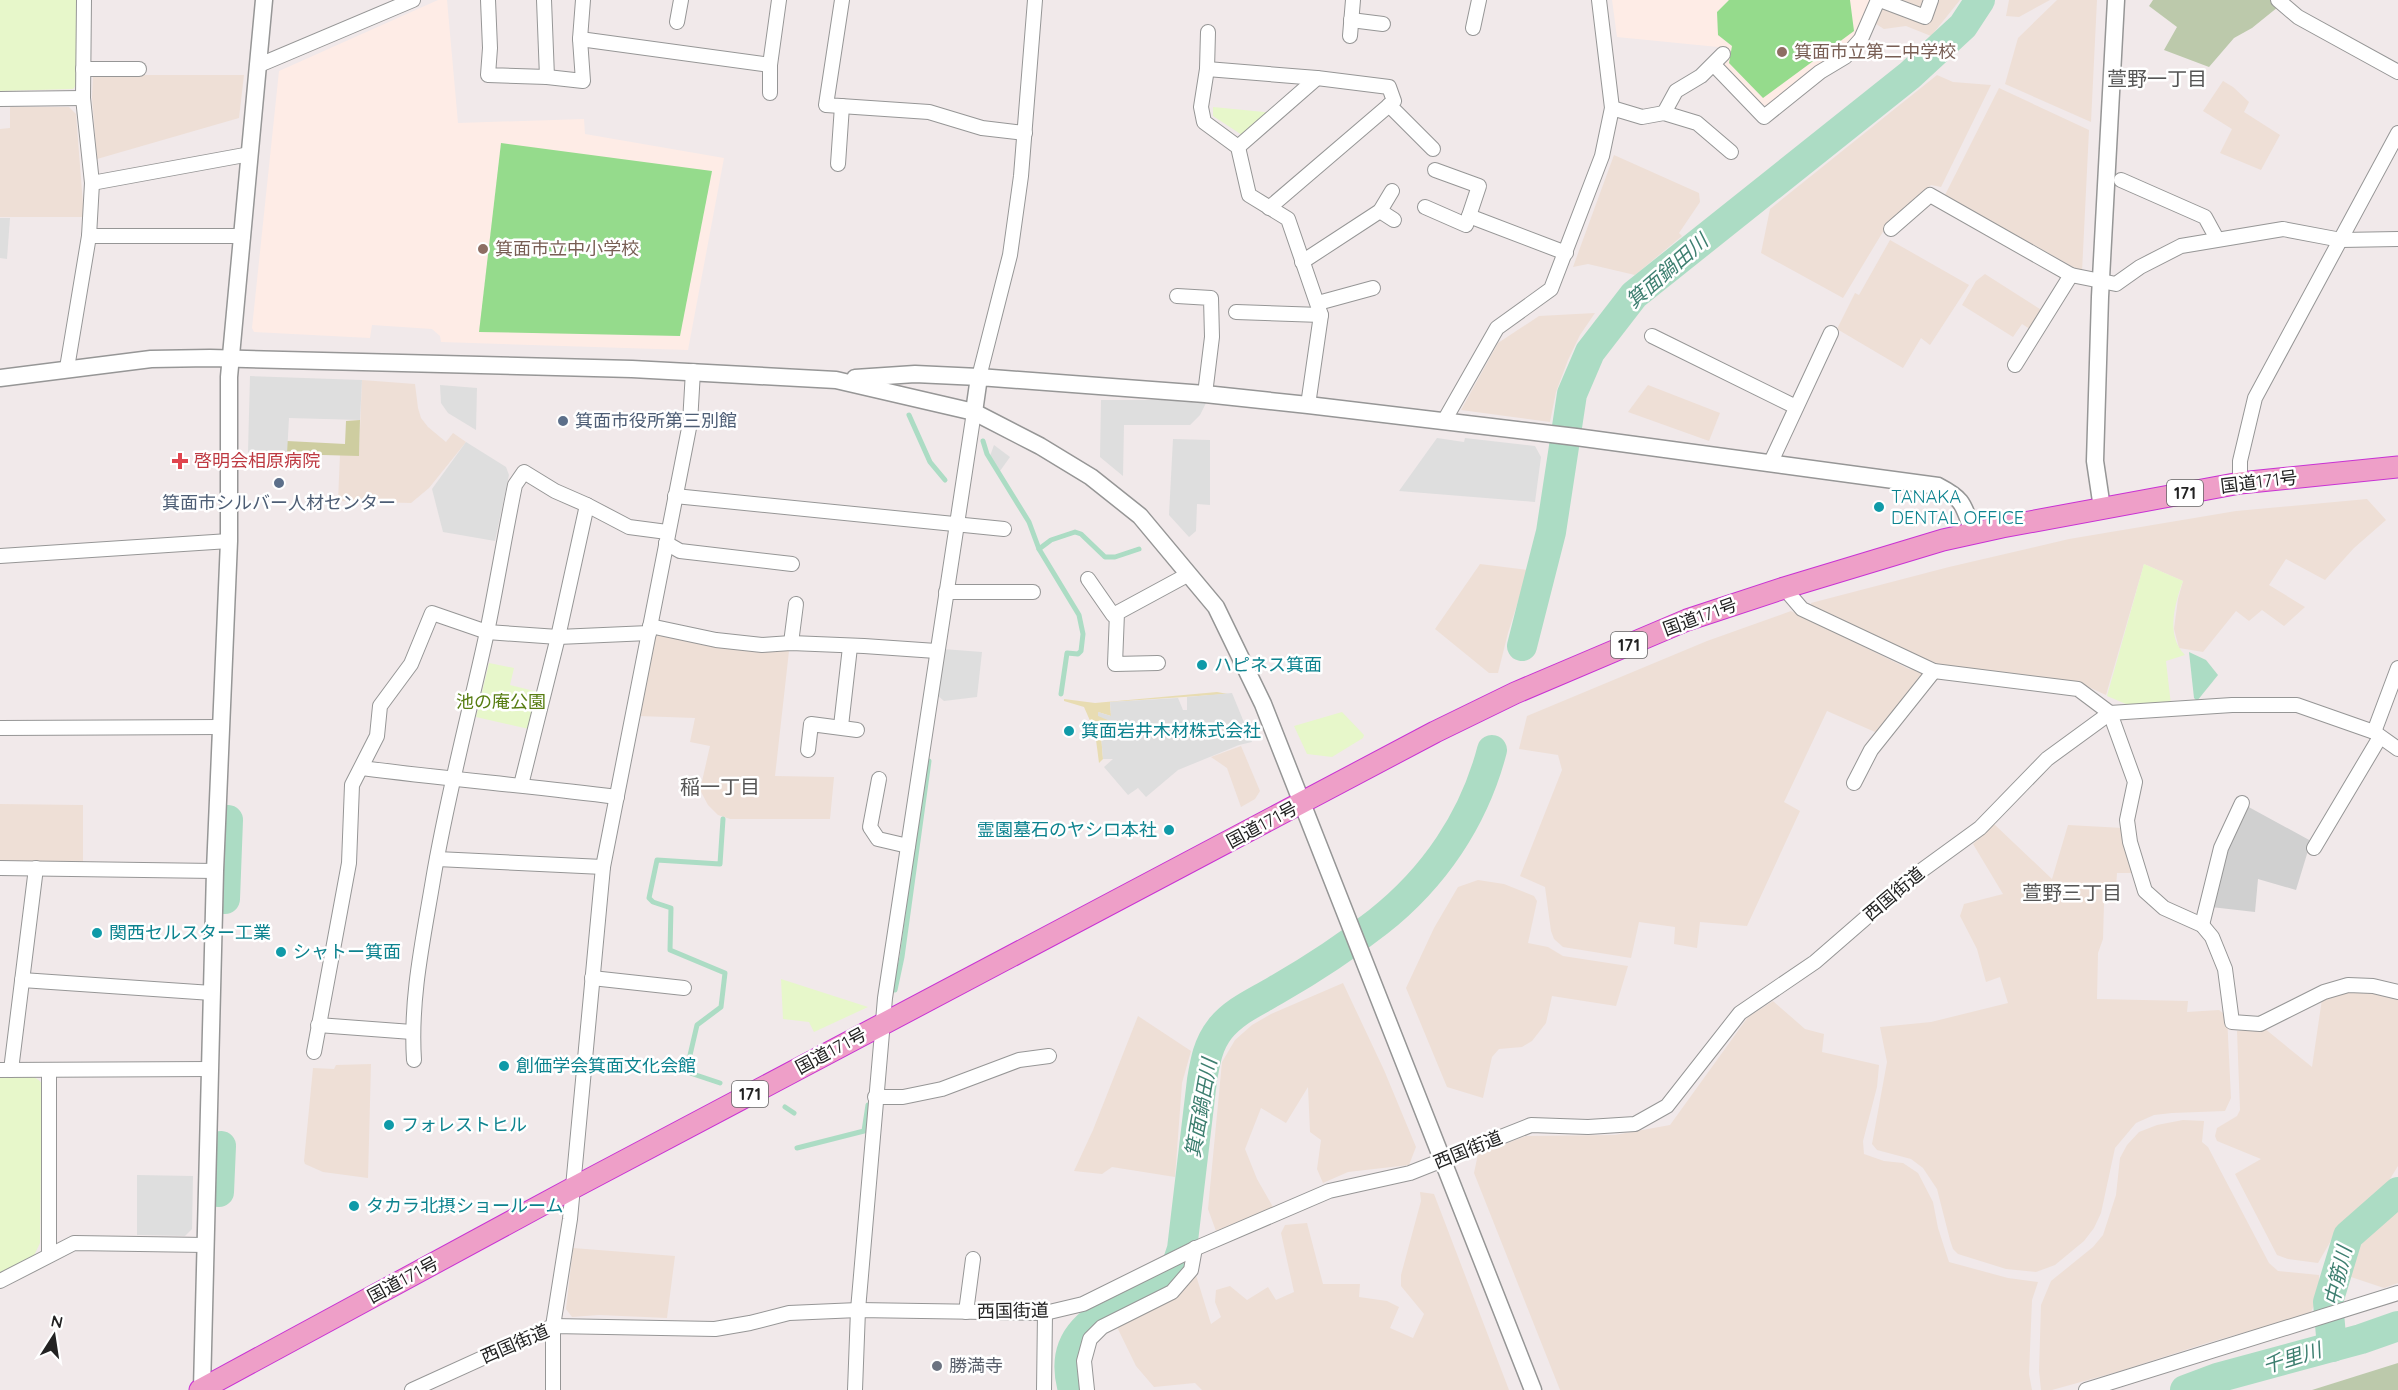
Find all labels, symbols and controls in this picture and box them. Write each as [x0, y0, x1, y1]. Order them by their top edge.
place label: 箕面市立第二中学校 [1794, 40, 1956, 63]
marker: 箕面市立第二中学校 [1775, 45, 1789, 59]
district label: 萱野一丁目 [2107, 66, 2207, 91]
water label: 箕面鍋田川 [1621, 227, 1714, 313]
place label: 箕面市立中小学校 [495, 237, 639, 260]
marker: 箕面市立中小学校 [476, 242, 490, 256]
place label: 箕面市役所第三別館 [575, 409, 737, 432]
marker: 箕面市役所第三別館 [556, 414, 570, 428]
place label: 啓明会相原病院 [194, 449, 320, 472]
marker: 啓明会相原病院 [171, 452, 189, 470]
street label: 国道171号 [2219, 465, 2299, 498]
marker: 箕面市シルバー人材センター [272, 476, 286, 490]
road number: 171 [2167, 480, 2203, 506]
place label: TANAKA DENTAL OFFICE [1891, 485, 2024, 529]
place label: 箕面市シルバー人材センター [162, 491, 396, 514]
marker: TANAKA DENTAL OFFICE [1872, 500, 1886, 514]
street label: 国道171号 [1660, 592, 1740, 641]
road number: 171 [1611, 632, 1647, 658]
place label: ハピネス箕面 [1214, 653, 1322, 676]
marker: ハピネス箕面 [1195, 658, 1209, 672]
park label: 池の庵公園 [456, 690, 546, 713]
place label: 箕面岩井木材株式会社 [1081, 719, 1261, 742]
marker: 箕面岩井木材株式会社 [1062, 724, 1076, 738]
district label: 稲一丁目 [680, 774, 760, 799]
street label: 国道171号 [1222, 796, 1301, 853]
place label: 霊園墓石のヤシロ本社 [977, 818, 1157, 841]
marker: 霊園墓石のヤシロ本社 [1162, 823, 1176, 837]
street label: 西国街道 [1859, 862, 1929, 926]
district label: 萱野三丁目 [2022, 880, 2122, 905]
place label: 関西セルスター工業 [109, 921, 271, 944]
marker: 関西セルスター工業 [90, 926, 104, 940]
place label: シャトー箕面 [293, 940, 401, 963]
marker: シャトー箕面 [274, 945, 288, 959]
street label: 国道171号 [791, 1022, 870, 1079]
place label: 創価学会箕面文化会館 [516, 1054, 696, 1077]
water label: 箕面鍋田川 [1180, 1055, 1222, 1159]
marker: 創価学会箕面文化会館 [497, 1059, 511, 1073]
road number: 171 [732, 1081, 768, 1107]
place label: フォレストヒル [401, 1113, 527, 1136]
marker: フォレストヒル [382, 1118, 396, 1132]
street label: 西国街道 [1430, 1125, 1505, 1174]
place label: タカラ北摂ショールーム [366, 1194, 563, 1217]
marker: タカラ北摂ショールーム [347, 1199, 361, 1213]
water label: 中筋川 [2319, 1242, 2357, 1308]
street label: 国道171号 [363, 1251, 442, 1308]
street label: 西国街道 [977, 1298, 1049, 1323]
north arrow [24, 1306, 84, 1366]
text: N [49, 1310, 65, 1332]
street label: 西国街道 [477, 1319, 552, 1368]
water label: 千里川 [2260, 1336, 2326, 1378]
place label: 勝満寺 [949, 1354, 1003, 1377]
marker: 勝満寺 [930, 1359, 944, 1373]

